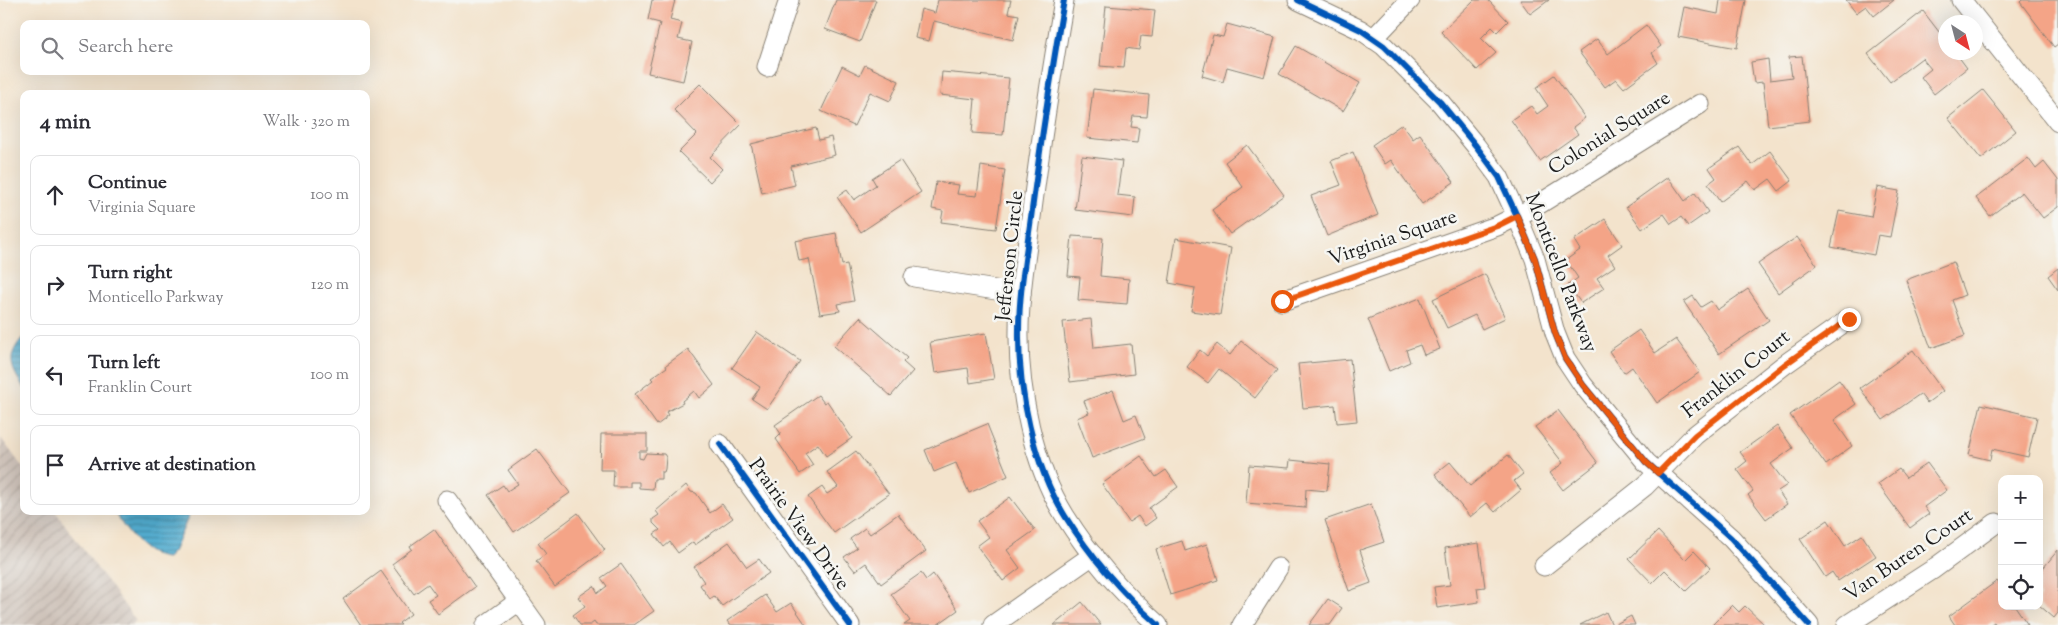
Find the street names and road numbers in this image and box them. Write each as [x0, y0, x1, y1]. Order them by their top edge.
street label: Colonial Square [1543, 85, 1677, 183]
street label: Jefferson Circle [990, 189, 1032, 324]
street label: Monticello Parkway [1516, 189, 1604, 357]
street label: Virginia Square [1325, 203, 1461, 275]
street label: Franklin Court [1677, 323, 1797, 426]
street label: Prairie View Drive [740, 453, 856, 597]
street label: Van Buren Court [1839, 502, 1979, 610]

